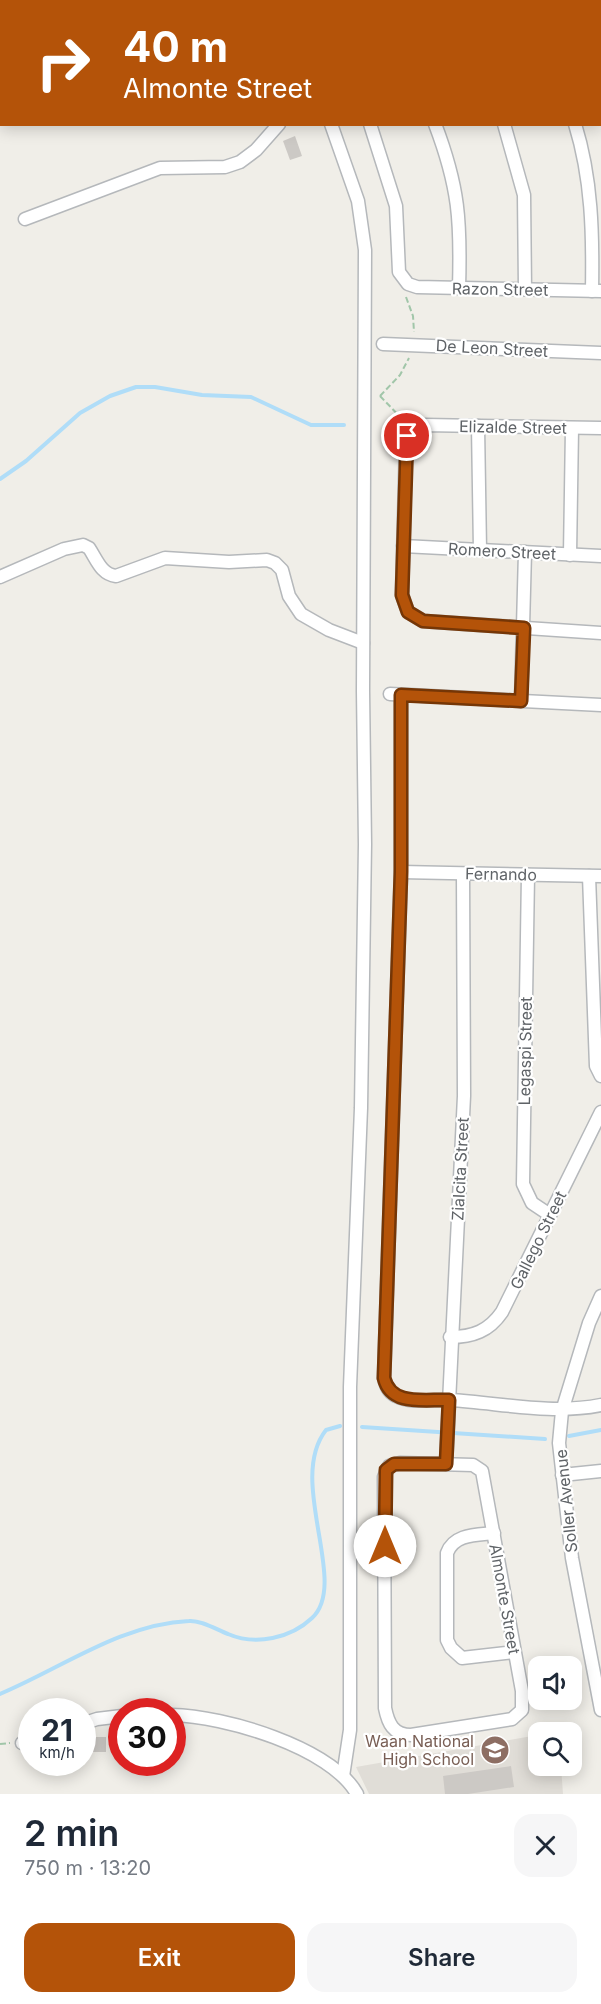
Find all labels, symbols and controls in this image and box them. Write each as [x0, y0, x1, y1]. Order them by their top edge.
text: 40 m [123, 21, 228, 72]
icon: right [24, 24, 102, 102]
text: Almonte Street [123, 72, 312, 105]
street label: Razon Street [452, 278, 548, 300]
street label: De Leon Street [435, 335, 549, 361]
pin [381, 410, 432, 461]
street label: Elizalde Street [459, 416, 567, 438]
icon: arrive [390, 419, 423, 452]
street label: Romero Street [448, 538, 556, 564]
street label: Fernando [465, 863, 537, 885]
street label: Legaspi Street [514, 996, 536, 1106]
street label: Zialcita Street [447, 1117, 473, 1221]
street label: Gallego Street [506, 1188, 570, 1292]
street label: Soller Avenue [551, 1448, 581, 1554]
position arrow [353, 1514, 417, 1578]
street label: Almonte Street [485, 1542, 525, 1656]
map controls [528, 1656, 582, 1776]
button: sound [528, 1656, 582, 1710]
speed limit sign: 30 [108, 1698, 186, 1776]
text: 21 [41, 1712, 73, 1748]
button: search [528, 1722, 582, 1776]
place label: Waan National High School [365, 1731, 474, 1769]
school or university icon: Waan National High School [479, 1734, 511, 1766]
text: km/h [39, 1743, 75, 1762]
text: 2 min [24, 1811, 119, 1855]
button: close [514, 1814, 577, 1877]
text: 750 m · 13:20 [24, 1856, 151, 1880]
button: Exit [24, 1923, 295, 1992]
button: Share [307, 1923, 577, 1992]

